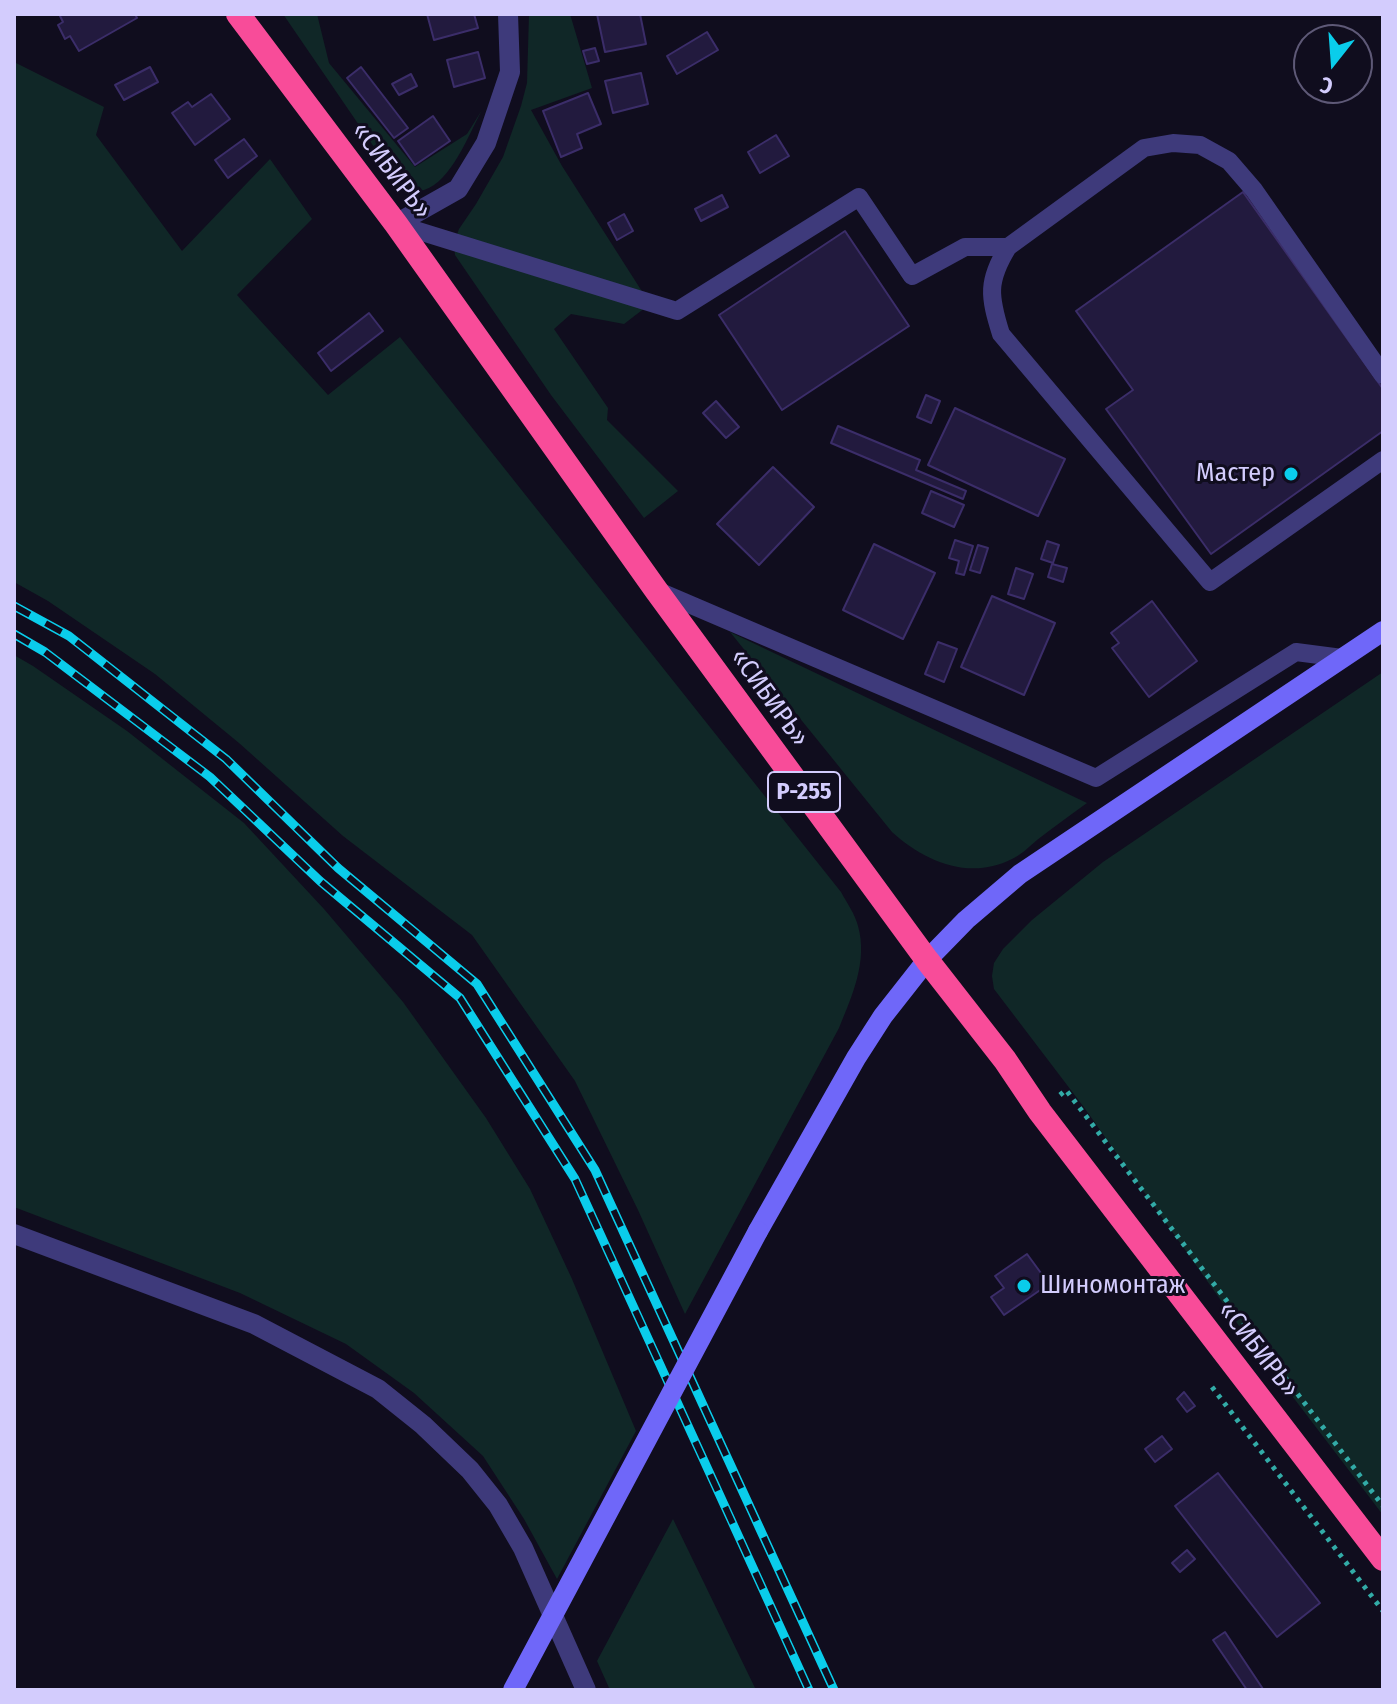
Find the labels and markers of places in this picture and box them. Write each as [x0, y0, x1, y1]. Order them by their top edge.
place label: Мастер [1196, 458, 1275, 490]
marker: Мастер [1282, 465, 1300, 483]
place label: Шиномонтаж [1040, 1270, 1185, 1302]
marker: Шиномонтаж [1015, 1277, 1033, 1295]

